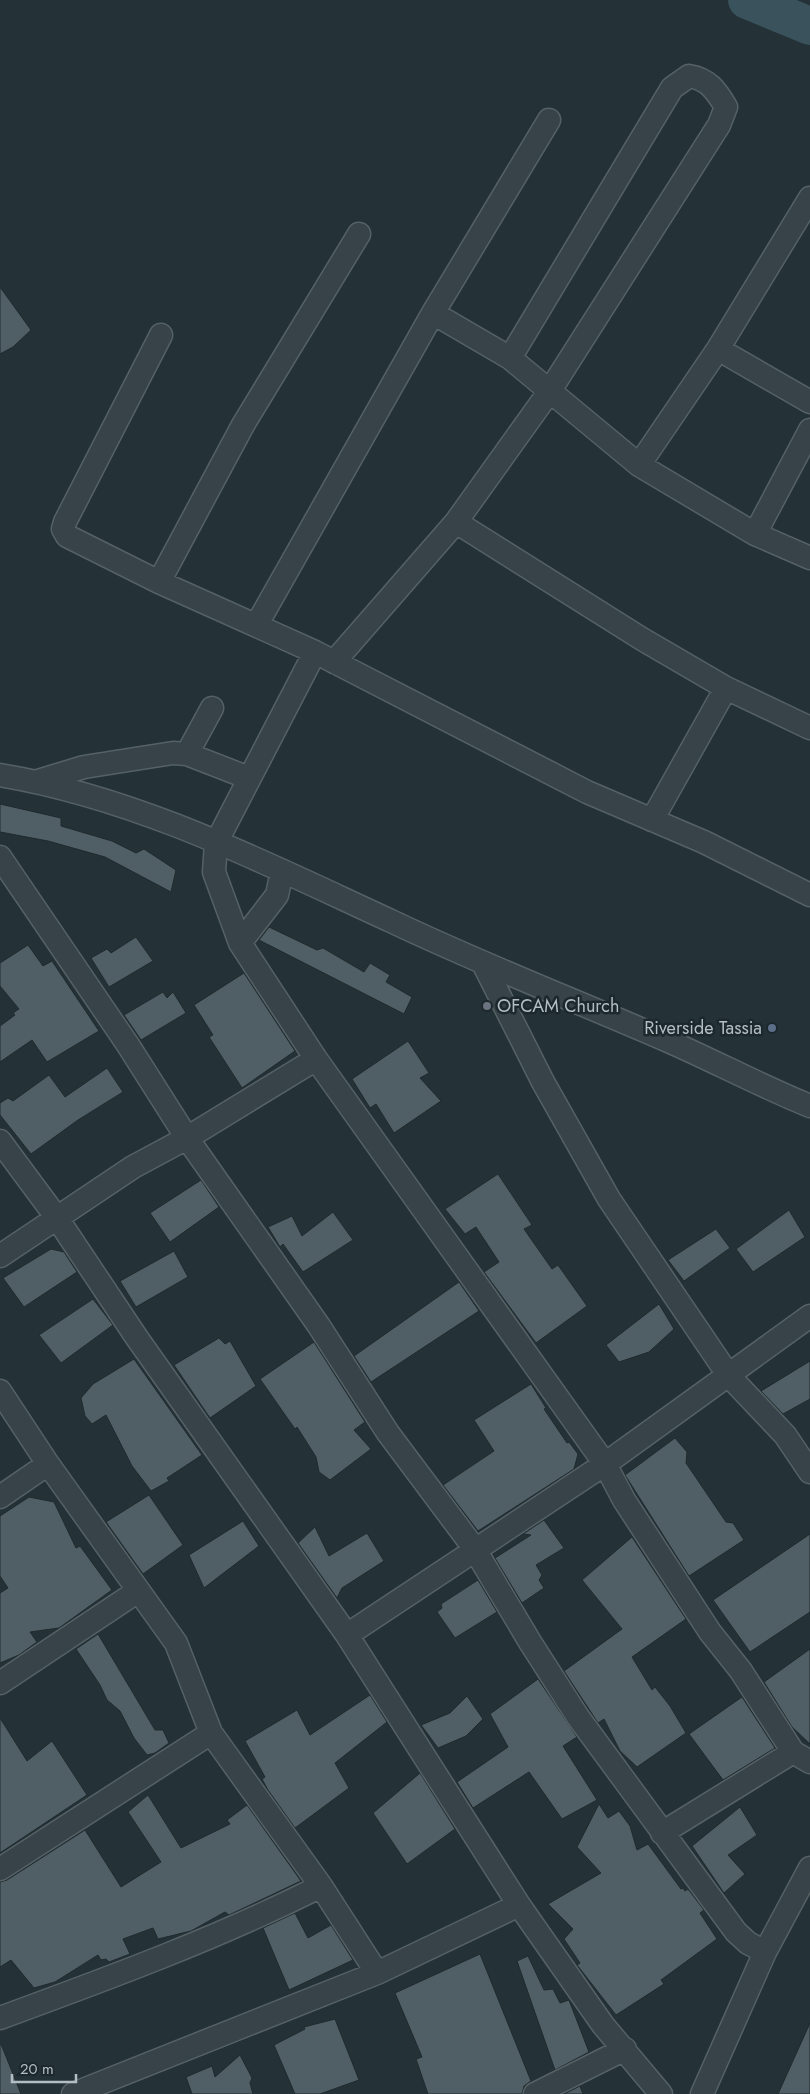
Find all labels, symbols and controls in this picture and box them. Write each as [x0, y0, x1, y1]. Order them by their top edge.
place label: OFCAM Church [497, 993, 619, 1019]
marker: OFCAM Church [481, 1000, 493, 1012]
place label: Riverside Tassia [644, 1015, 762, 1041]
marker: Riverside Tassia [766, 1022, 778, 1034]
scale bar [12, 2052, 76, 2084]
text: 20 m [20, 2058, 54, 2080]

